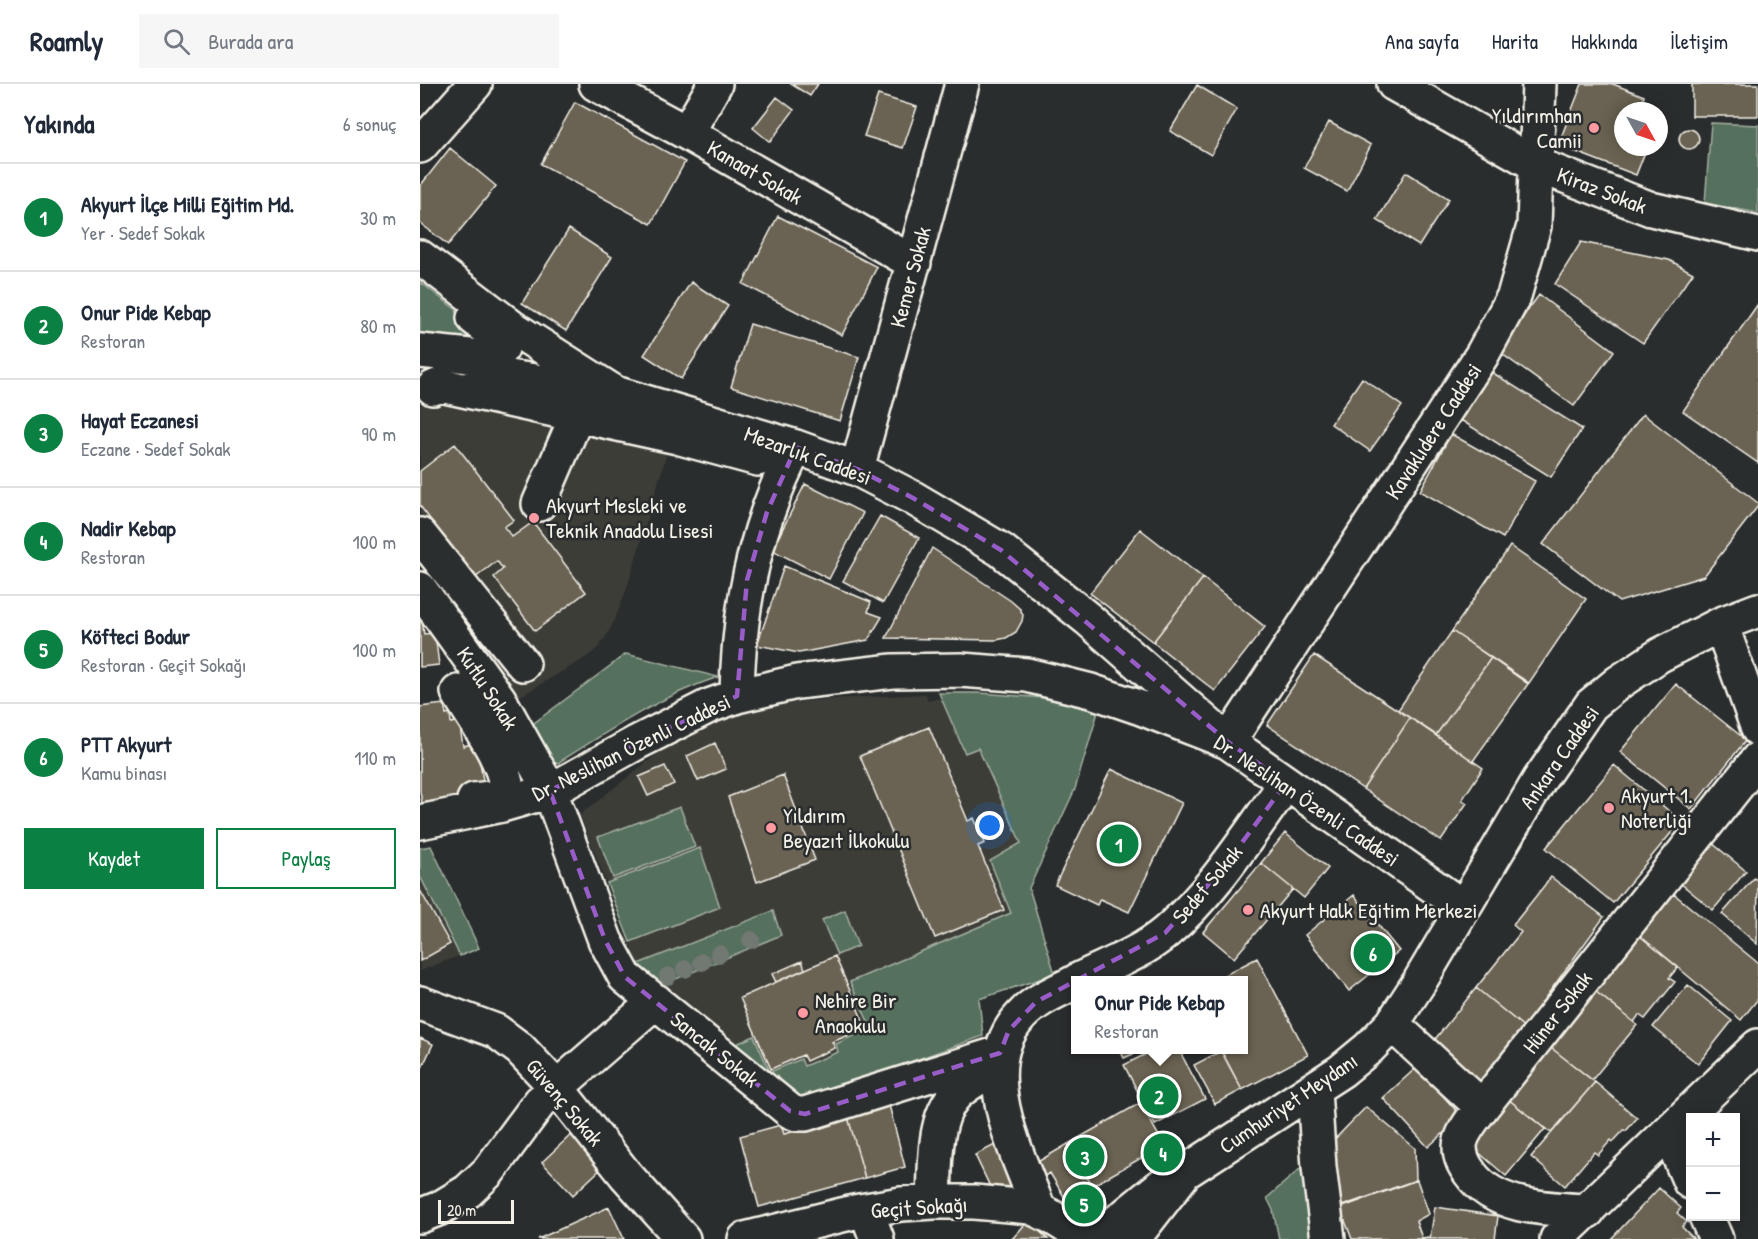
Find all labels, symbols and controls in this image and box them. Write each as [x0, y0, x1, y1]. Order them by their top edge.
search box [139, 14, 559, 68]
text: Roamly [30, 22, 103, 60]
icon: search [160, 25, 193, 58]
text: Burada ara [208, 26, 293, 56]
text: Ana sayfa [1385, 27, 1459, 56]
text: Harita [1492, 27, 1538, 56]
text: Hakkında [1571, 27, 1637, 56]
text: İletişim [1670, 27, 1728, 56]
place label: Yıldırımhan Camii [1492, 100, 1582, 155]
north arrow [1614, 102, 1668, 156]
text: Yakında [24, 106, 94, 141]
text: 6 sonuç [343, 110, 396, 137]
marker: Yıldırımhan Camii [1587, 121, 1601, 135]
street label: Kanaat Sokak [702, 133, 808, 211]
street label: Kiraz Sokak [1553, 159, 1651, 221]
text: Akyurt İlçe Milli Eğitim Md. [81, 189, 294, 219]
text: 1 [40, 204, 47, 231]
text: 30 m [360, 204, 396, 231]
text: Yer · Sedef Sokak [81, 219, 205, 246]
street label: Kemer Sokak [882, 223, 938, 331]
text: Onur Pide Kebap [81, 297, 211, 327]
text: 2 [39, 312, 48, 339]
text: 80 m [360, 312, 396, 339]
text: Restoran [81, 327, 145, 354]
street label: Kavaklıdere Caddesi [1378, 357, 1488, 505]
text: Hayat Eczanesi [81, 405, 199, 435]
street label: Mezarlık Caddesi [740, 418, 876, 492]
text: 3 [39, 420, 48, 447]
text: 90 m [362, 420, 396, 447]
text: Eczane · Sedef Sokak [81, 435, 231, 462]
place label: Akyurt Mesleki ve Teknik Anadolu Lisesi [546, 490, 713, 545]
marker: Akyurt Mesleki ve Teknik Anadolu Lisesi [527, 511, 541, 525]
text: Nadir Kebap [81, 513, 176, 543]
text: 4 [40, 528, 47, 555]
text: 100 m [353, 528, 396, 555]
text: Restoran [81, 543, 145, 570]
text: Köfteci Bodur [81, 621, 190, 651]
text: 5 [39, 636, 48, 663]
text: 100 m [353, 636, 396, 663]
street label: Kutlu Sokak [450, 641, 526, 735]
text: Restoran · Geçit Sokağı [81, 651, 247, 678]
street label: Dr. Neslihan Özenli Caddesi [527, 686, 735, 808]
street label: Ankara Caddesi [1512, 699, 1606, 815]
street label: Dr. Neslihan Özenli Caddesi [1208, 727, 1406, 873]
text: PTT Akyurt [81, 729, 171, 759]
text: 6 [40, 744, 47, 771]
text: 110 m [354, 744, 396, 771]
text: Kamu binası [81, 759, 167, 786]
place label: Akyurt 1. Noterliği [1621, 780, 1693, 835]
place label: Yıldırım Beyazıt İlkokulu [783, 800, 910, 855]
marker: Akyurt 1. Noterliği [1602, 801, 1616, 815]
your location [975, 811, 1004, 840]
marker: Yıldırım Beyazıt İlkokulu [764, 821, 778, 835]
pin: 1 [1100, 822, 1138, 867]
button: Kaydet [24, 828, 204, 889]
button: Paylaş [216, 828, 396, 889]
street label: Sedef Sokak [1165, 838, 1249, 930]
place label: Akyurt Halk Eğitim Merkezi [1260, 895, 1478, 925]
marker: Akyurt Halk Eğitim Merkezi [1241, 903, 1255, 917]
pin: 6 [1354, 930, 1392, 976]
street label: Hüner Sokak [1515, 964, 1599, 1060]
popup [1071, 976, 1248, 1054]
place label: Nehire Bir Anaokulu [815, 985, 897, 1040]
text: Onur Pide Kebap [1095, 987, 1224, 1017]
street label: Sancak Sokak [664, 1004, 766, 1094]
marker: Nehire Bir Anaokulu [796, 1006, 810, 1020]
text: Restoran [1095, 1017, 1159, 1044]
street label: Cumhuriyet Meydanı [1213, 1045, 1363, 1161]
street label: Güvenç Sokak [519, 1052, 611, 1152]
pin: 2 [1140, 1074, 1178, 1118]
map controls [1686, 1113, 1740, 1221]
button: + [1686, 1113, 1740, 1167]
pin: 4 [1144, 1130, 1182, 1176]
pin: 3 [1066, 1134, 1104, 1180]
button: − [1686, 1167, 1740, 1221]
pin: 5 [1064, 1182, 1104, 1226]
street label: Geçit Sokağı [870, 1189, 968, 1225]
scale bar [438, 1197, 514, 1224]
text: 20 m [447, 1199, 476, 1221]

